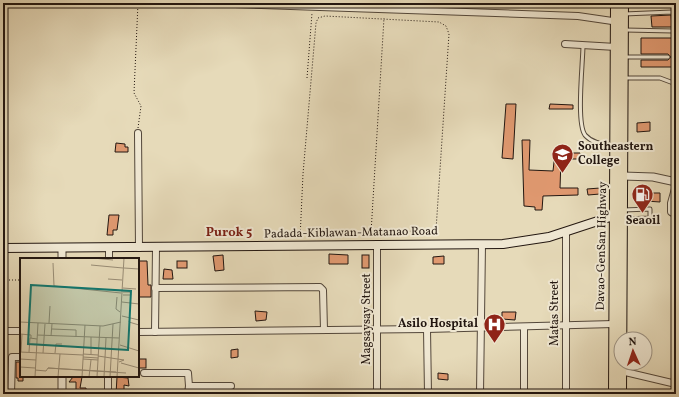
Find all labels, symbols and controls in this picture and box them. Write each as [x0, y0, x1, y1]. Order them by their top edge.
place label: Southeastern College [578, 139, 653, 169]
school or university icon: Southeastern College [550, 141, 576, 174]
street label: Davao-GenSan Highway [593, 181, 611, 311]
fuel station icon: Seaoil [630, 181, 656, 214]
place label: Seaoil [626, 213, 660, 229]
street label: Padada-Kiblawan-Matanao Road [264, 223, 438, 243]
district label: Purok 5 [206, 224, 252, 242]
inset map [20, 258, 139, 377]
street label: Magsaysay Street [359, 273, 375, 365]
street label: Matas Street [547, 280, 563, 346]
hospital icon: Asilo Hospital [481, 311, 507, 344]
place label: Asilo Hospital [398, 316, 478, 332]
north arrow [613, 331, 653, 371]
text: N [628, 335, 637, 350]

